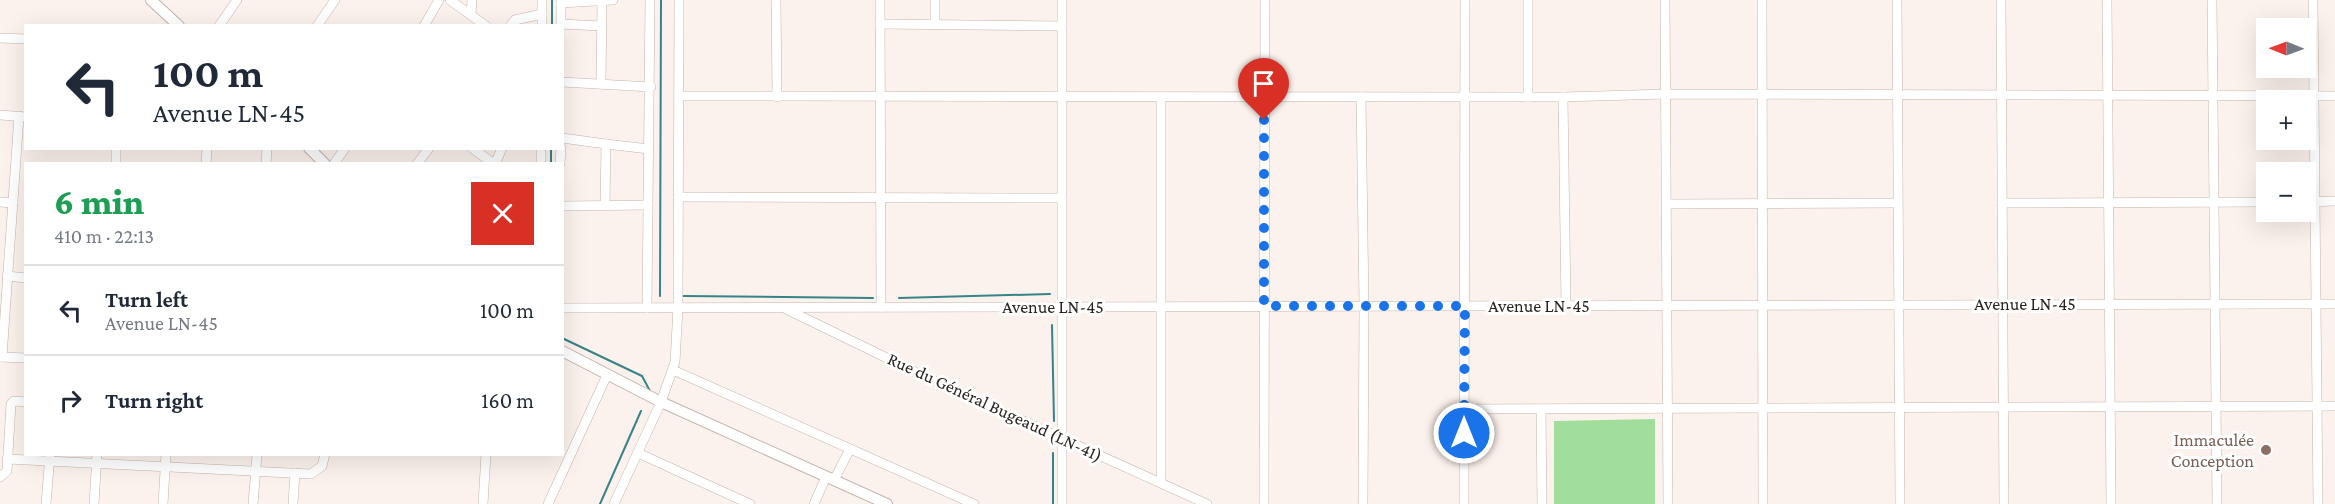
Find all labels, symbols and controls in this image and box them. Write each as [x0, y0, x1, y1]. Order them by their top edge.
north arrow [2256, 18, 2316, 78]
map controls [2256, 18, 2316, 222]
icon: left [54, 48, 132, 126]
text: 100 m [153, 49, 263, 96]
pin [1238, 58, 1289, 120]
icon: arrive [1247, 67, 1280, 100]
button: + [2256, 90, 2316, 150]
text: Avenue LN-45 [153, 98, 305, 128]
button: − [2256, 162, 2316, 222]
text: 6 min [54, 182, 144, 222]
button: close [471, 182, 534, 245]
text: 410 m · 22:13 [54, 225, 154, 247]
text: Turn left [105, 287, 188, 312]
icon: left [54, 294, 87, 327]
street label: Avenue LN-45 [1974, 294, 2076, 314]
street label: Avenue LN-45 [1488, 296, 1590, 316]
street label: Avenue LN-45 [1002, 297, 1104, 317]
text: 100 m [480, 298, 534, 323]
text: Avenue LN-45 [105, 312, 218, 334]
street label: Rue du Général Bugeaud (LN-41) [884, 348, 1105, 466]
icon: right [54, 384, 87, 417]
text: Turn right [105, 388, 203, 413]
text: 160 m [481, 388, 534, 413]
position arrow [1432, 401, 1496, 465]
place label: Immaculée Conception [2171, 430, 2254, 471]
marker: Immaculée Conception [2259, 443, 2273, 457]

